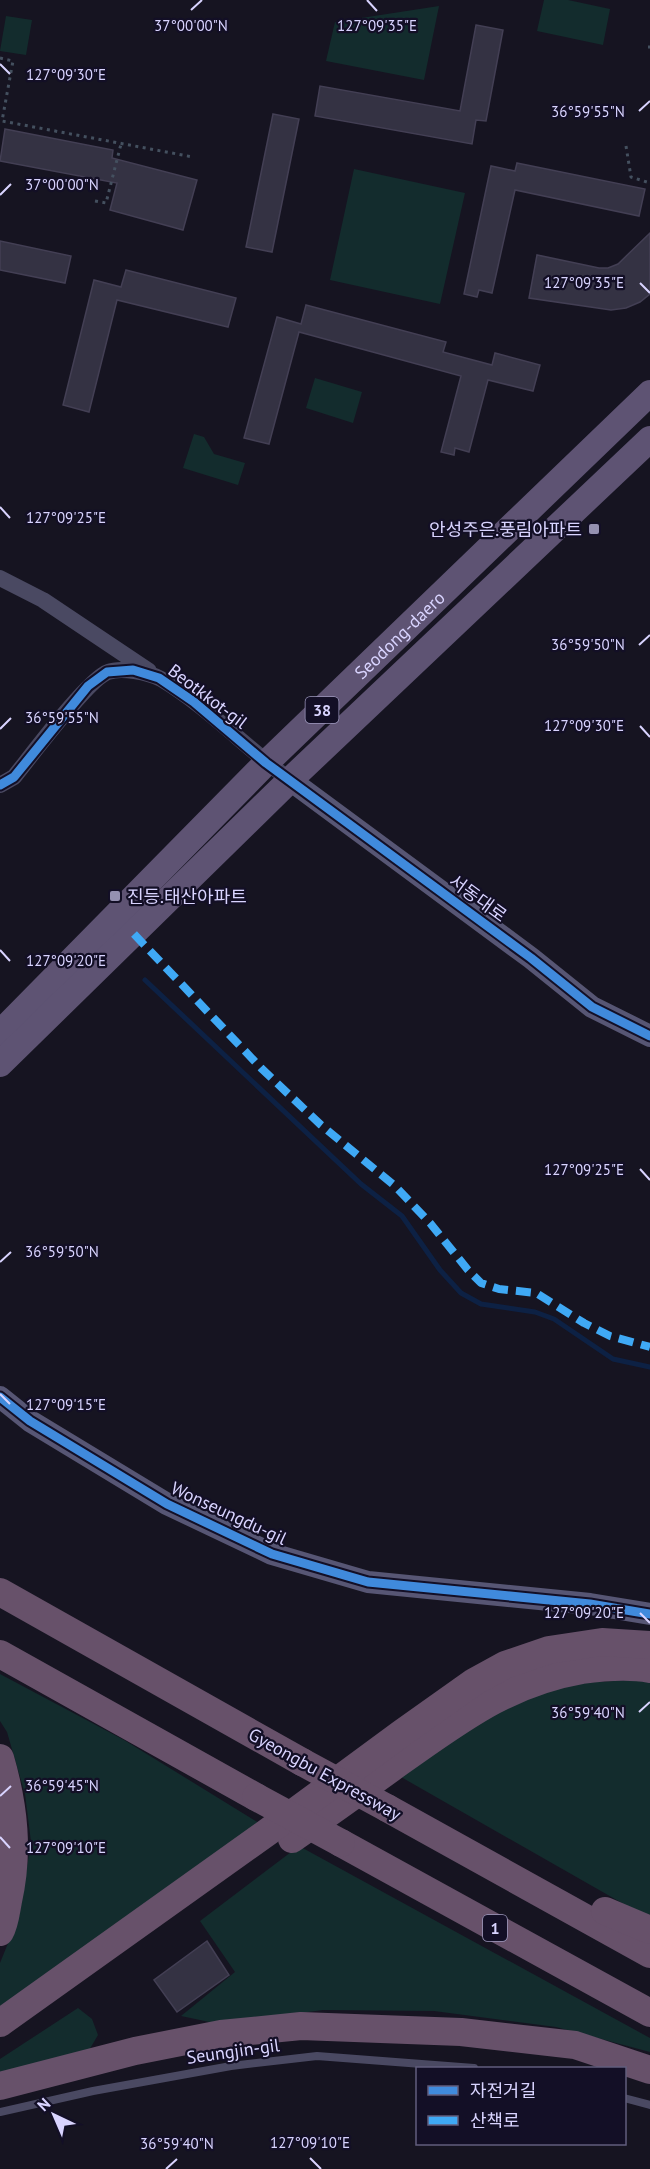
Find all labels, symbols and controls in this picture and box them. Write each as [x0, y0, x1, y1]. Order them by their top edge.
text: 37°00'00"N [154, 16, 228, 35]
text: 127°09'35"E [337, 16, 417, 35]
text: 127°09'30"E [26, 65, 106, 84]
text: 36°59'55"N [551, 102, 625, 121]
text: 37°00'00"N [25, 175, 99, 194]
text: 127°09'35"E [544, 273, 624, 292]
text: 127°09'25"E [26, 508, 106, 527]
place label: 안성주은.풍림아파트 [429, 518, 582, 541]
marker: 안성주은.풍림아파트 [587, 522, 601, 536]
street label: Seodong-daero [349, 586, 449, 684]
text: 36°59'50"N [551, 635, 625, 654]
street label: Beotkkot-gil [164, 659, 253, 734]
road number: 38 [306, 697, 338, 723]
text: 36°59'55"N [25, 708, 99, 727]
text: 127°09'30"E [544, 716, 624, 735]
street label: 서동대로 [444, 869, 512, 927]
place label: 진등.태산아파트 [127, 885, 247, 908]
marker: 진등.태산아파트 [108, 889, 122, 903]
text: 127°09'20"E [26, 951, 106, 970]
text: 127°09'25"E [544, 1160, 624, 1179]
text: 36°59'50"N [25, 1242, 99, 1261]
text: 127°09'15"E [26, 1395, 106, 1414]
street label: Wonseungdu-gil [167, 1476, 291, 1550]
text: 127°09'20"E [544, 1603, 624, 1622]
text: 36°59'40"N [551, 1703, 625, 1722]
street label: Gyeongbu Expressway [245, 1722, 406, 1826]
text: 36°59'45"N [25, 1776, 99, 1795]
text: 127°09'10"E [26, 1838, 106, 1857]
road number: 1 [483, 1915, 507, 1941]
street label: Seungjin-gil [185, 2033, 282, 2069]
legend [416, 2067, 626, 2145]
text: 자전거길 [470, 2079, 536, 2102]
north arrow [24, 2085, 84, 2145]
text: N [33, 2093, 54, 2115]
text: 산책로 [470, 2109, 520, 2132]
text: 127°09'10"E [270, 2133, 350, 2152]
text: 36°59'40"N [140, 2134, 214, 2153]

